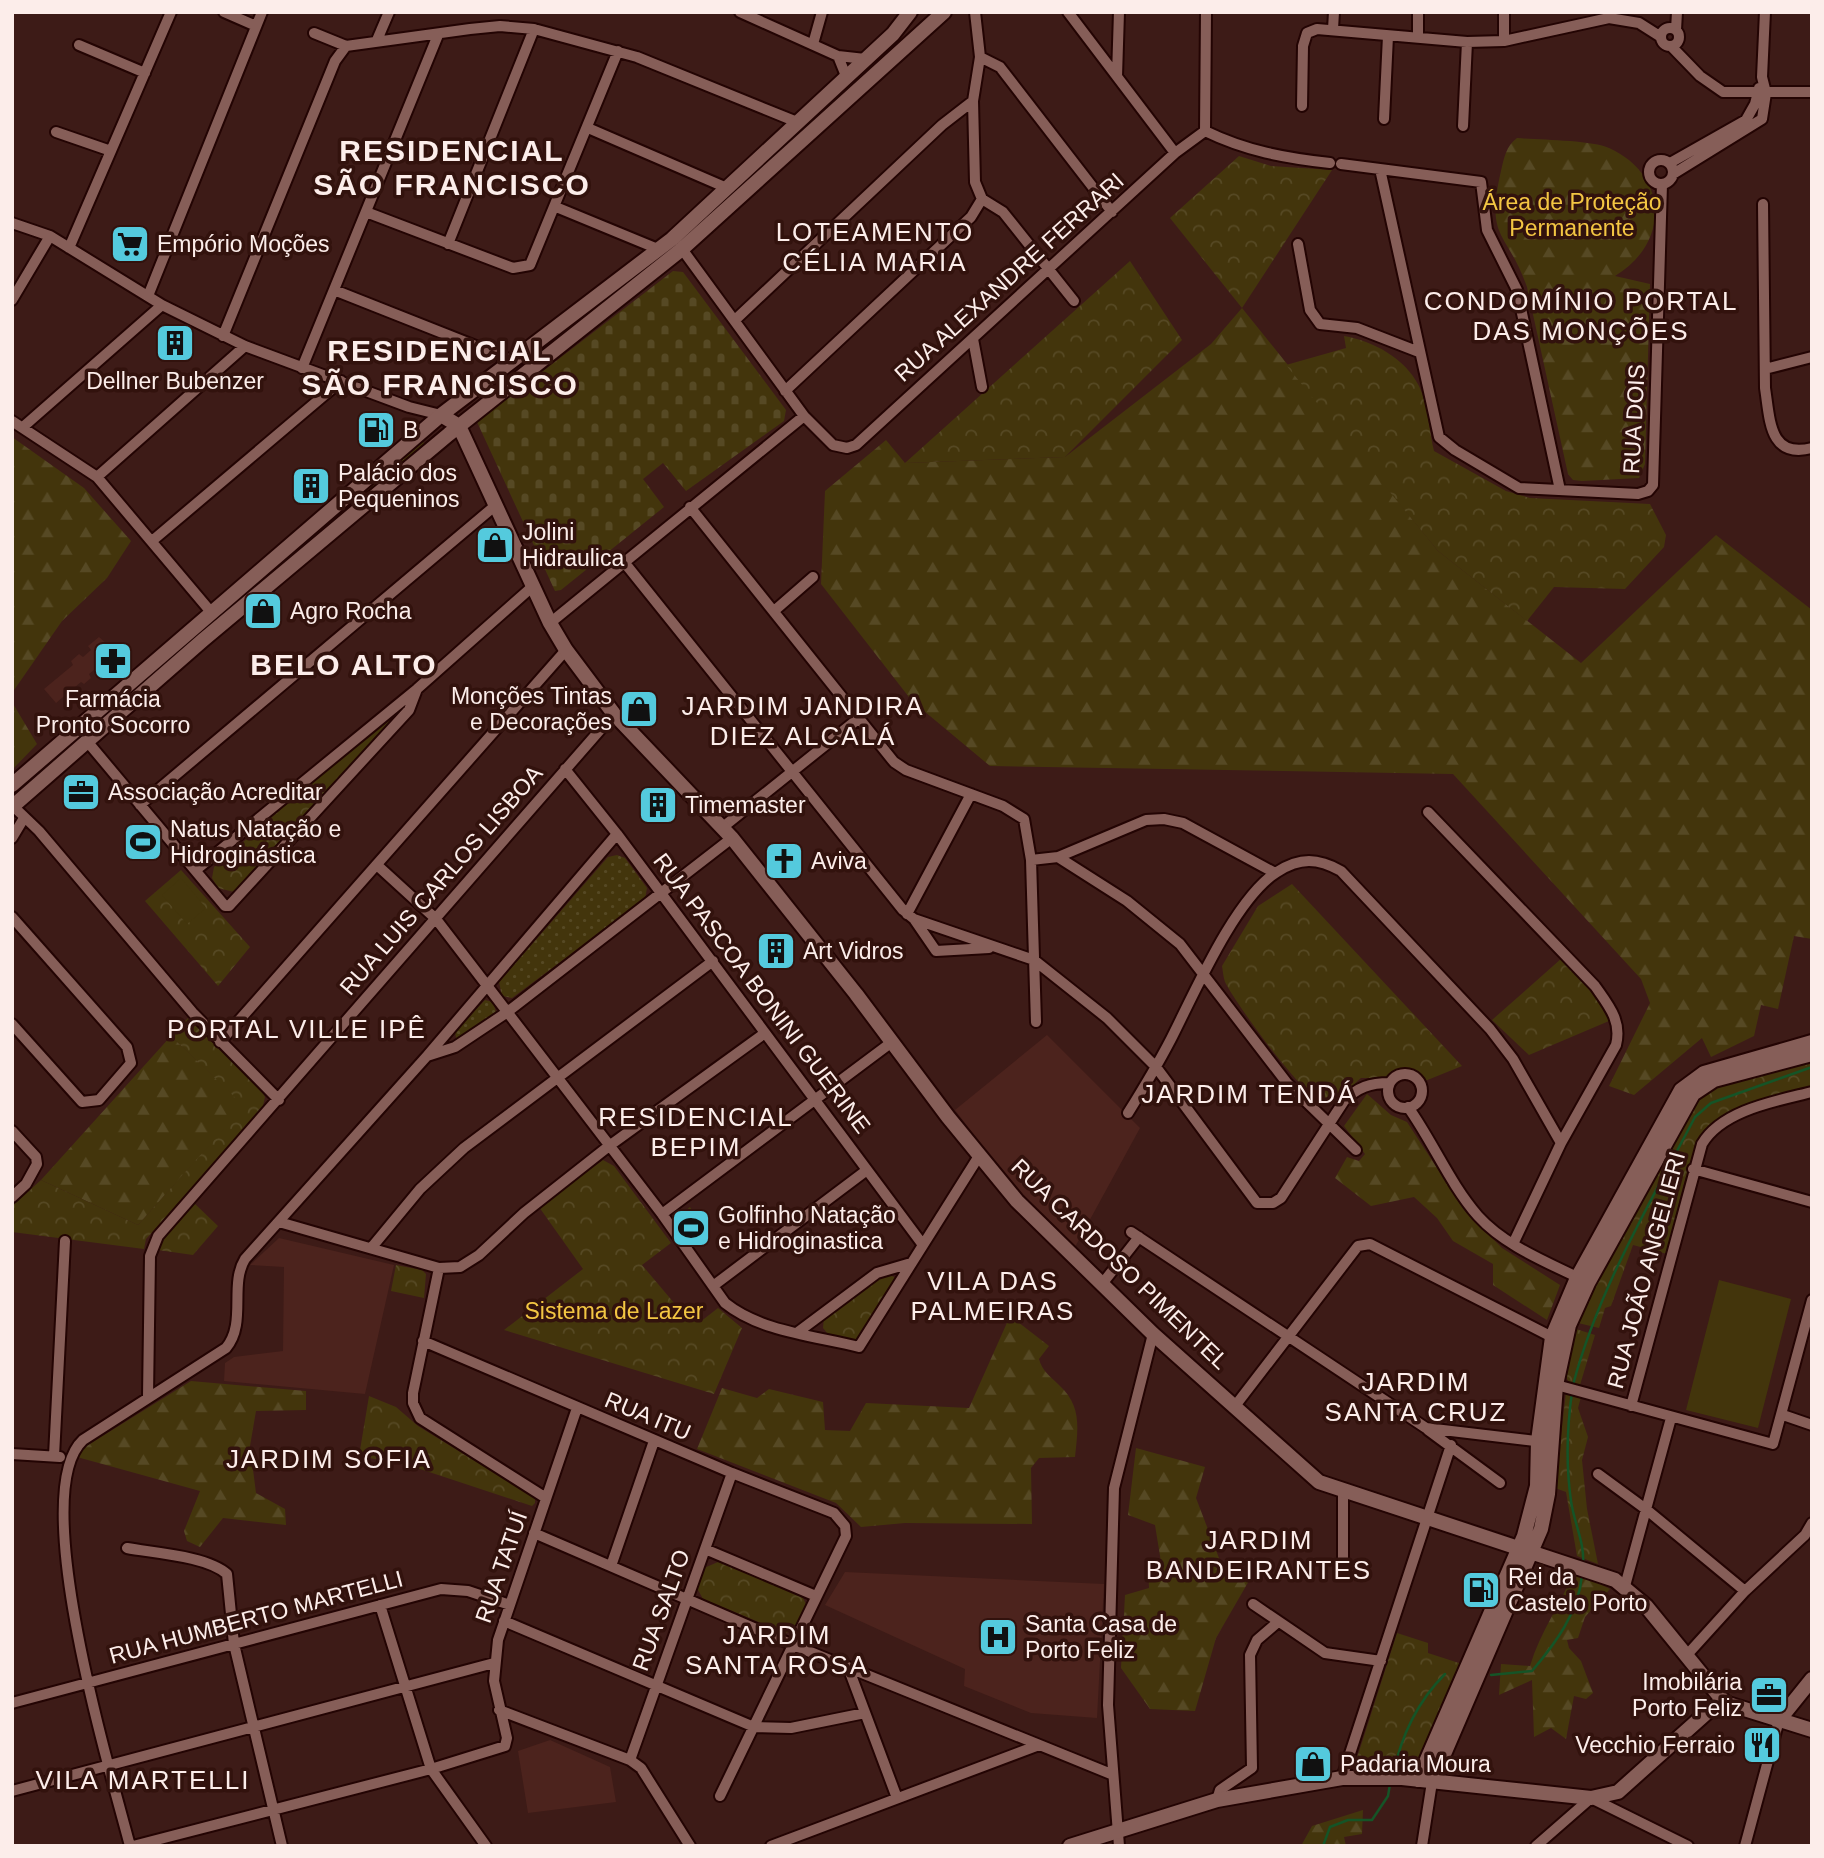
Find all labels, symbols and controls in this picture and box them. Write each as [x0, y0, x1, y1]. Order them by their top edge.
district label: RESIDENCIAL SÃO FRANCISCO [313, 134, 591, 201]
street label: RUA ALEXANDRE FERRARI [889, 167, 1129, 387]
park label: Área de Proteção Permanente [1482, 189, 1662, 241]
district label: LOTEAMENTO CÉLIA MARIA [776, 217, 974, 277]
supermarket icon: Empório Moções [109, 223, 151, 265]
place label: Empório Moções [157, 231, 330, 257]
district label: CONDOMÍNIO PORTAL DAS MONÇÕES [1424, 286, 1738, 346]
building icon: Dellner Bubenzer [154, 322, 196, 364]
district label: RESIDENCIAL SÃO FRANCISCO [301, 334, 579, 401]
street label: RUA DOIS [1618, 363, 1650, 475]
place label: Dellner Bubenzer [86, 368, 264, 394]
fuel station icon: B [355, 409, 397, 451]
place label: B [403, 417, 418, 443]
place label: Palácio dos Pequeninos [338, 460, 460, 512]
building icon: Palácio dos Pequeninos [290, 465, 332, 507]
place label: Jolini Hidraulica [522, 519, 624, 571]
shop icon: Jolini Hidraulica [474, 524, 516, 566]
shop icon: Agro Rocha [242, 590, 284, 632]
place label: Agro Rocha [290, 598, 412, 624]
pharmacy icon: Farmácia Pronto Socorro [92, 640, 134, 682]
district label: BELO ALTO [250, 648, 438, 681]
place label: Monções Tintas e Decorações [451, 683, 612, 735]
place label: Farmácia Pronto Socorro [36, 686, 190, 738]
shop icon: Monções Tintas e Decorações [618, 688, 660, 730]
district label: JARDIM JANDIRA DIEZ ALCALÁ [681, 691, 925, 751]
street label: RUA LUIS CARLOS LISBOA [334, 760, 548, 1000]
office icon: Associação Acreditar [60, 771, 102, 813]
place label: Associação Acreditar [108, 779, 323, 805]
building icon: Timemaster [637, 784, 679, 826]
place label: Timemaster [685, 792, 806, 818]
place label: Natus Natação e Hidroginástica [170, 816, 341, 868]
sports icon: Natus Natação e Hidroginástica [122, 821, 164, 863]
church icon: Aviva [763, 840, 805, 882]
street label: RUA PASCOA BONINI GUERINE [648, 848, 876, 1138]
place label: Aviva [811, 848, 867, 874]
building icon: Art Vidros [755, 930, 797, 972]
place label: Art Vidros [803, 938, 904, 964]
district label: PORTAL VILLE IPÊ [167, 1014, 427, 1044]
district label: JARDIM TENDÁ [1141, 1079, 1357, 1109]
district label: RESIDENCIAL BEPIM [598, 1102, 794, 1162]
street label: RUA JOÃO ANGELIERI [1602, 1149, 1690, 1391]
street label: RUA CARDOSO PIMENTEL [1006, 1153, 1234, 1375]
place label: Golfinho Natação e Hidroginastica [718, 1202, 896, 1254]
sports icon: Golfinho Natação e Hidroginastica [670, 1207, 712, 1249]
district label: VILA DAS PALMEIRAS [911, 1266, 1075, 1326]
park label: Sistema de Lazer [525, 1298, 704, 1324]
district label: JARDIM SANTA CRUZ [1325, 1367, 1507, 1427]
street label: RUA ITU [601, 1386, 695, 1446]
district label: JARDIM SOFIA [226, 1444, 432, 1474]
street label: RUA TATUÍ [470, 1507, 532, 1626]
district label: JARDIM BANDEIRANTES [1146, 1525, 1372, 1585]
street label: RUA SALTO [627, 1546, 695, 1674]
place label: Rei da Castelo Porto [1508, 1564, 1647, 1616]
street label: RUA HUMBERTO MARTELLI [106, 1565, 406, 1669]
fuel station icon: Rei da Castelo Porto [1460, 1569, 1502, 1611]
place label: Santa Casa de Porto Feliz [1025, 1611, 1177, 1663]
hospital icon: Santa Casa de Porto Feliz [977, 1616, 1019, 1658]
district label: JARDIM SANTA ROSA [685, 1620, 869, 1680]
place label: Imobilária Porto Feliz [1632, 1669, 1742, 1721]
office icon: Imobilária Porto Feliz [1748, 1674, 1790, 1716]
restaurant icon: Vecchio Ferraio [1741, 1724, 1783, 1766]
place label: Vecchio Ferraio [1575, 1732, 1735, 1758]
shop icon: Padaria Moura [1292, 1743, 1334, 1785]
place label: Padaria Moura [1340, 1751, 1491, 1777]
district label: VILA MARTELLI [36, 1765, 250, 1795]

